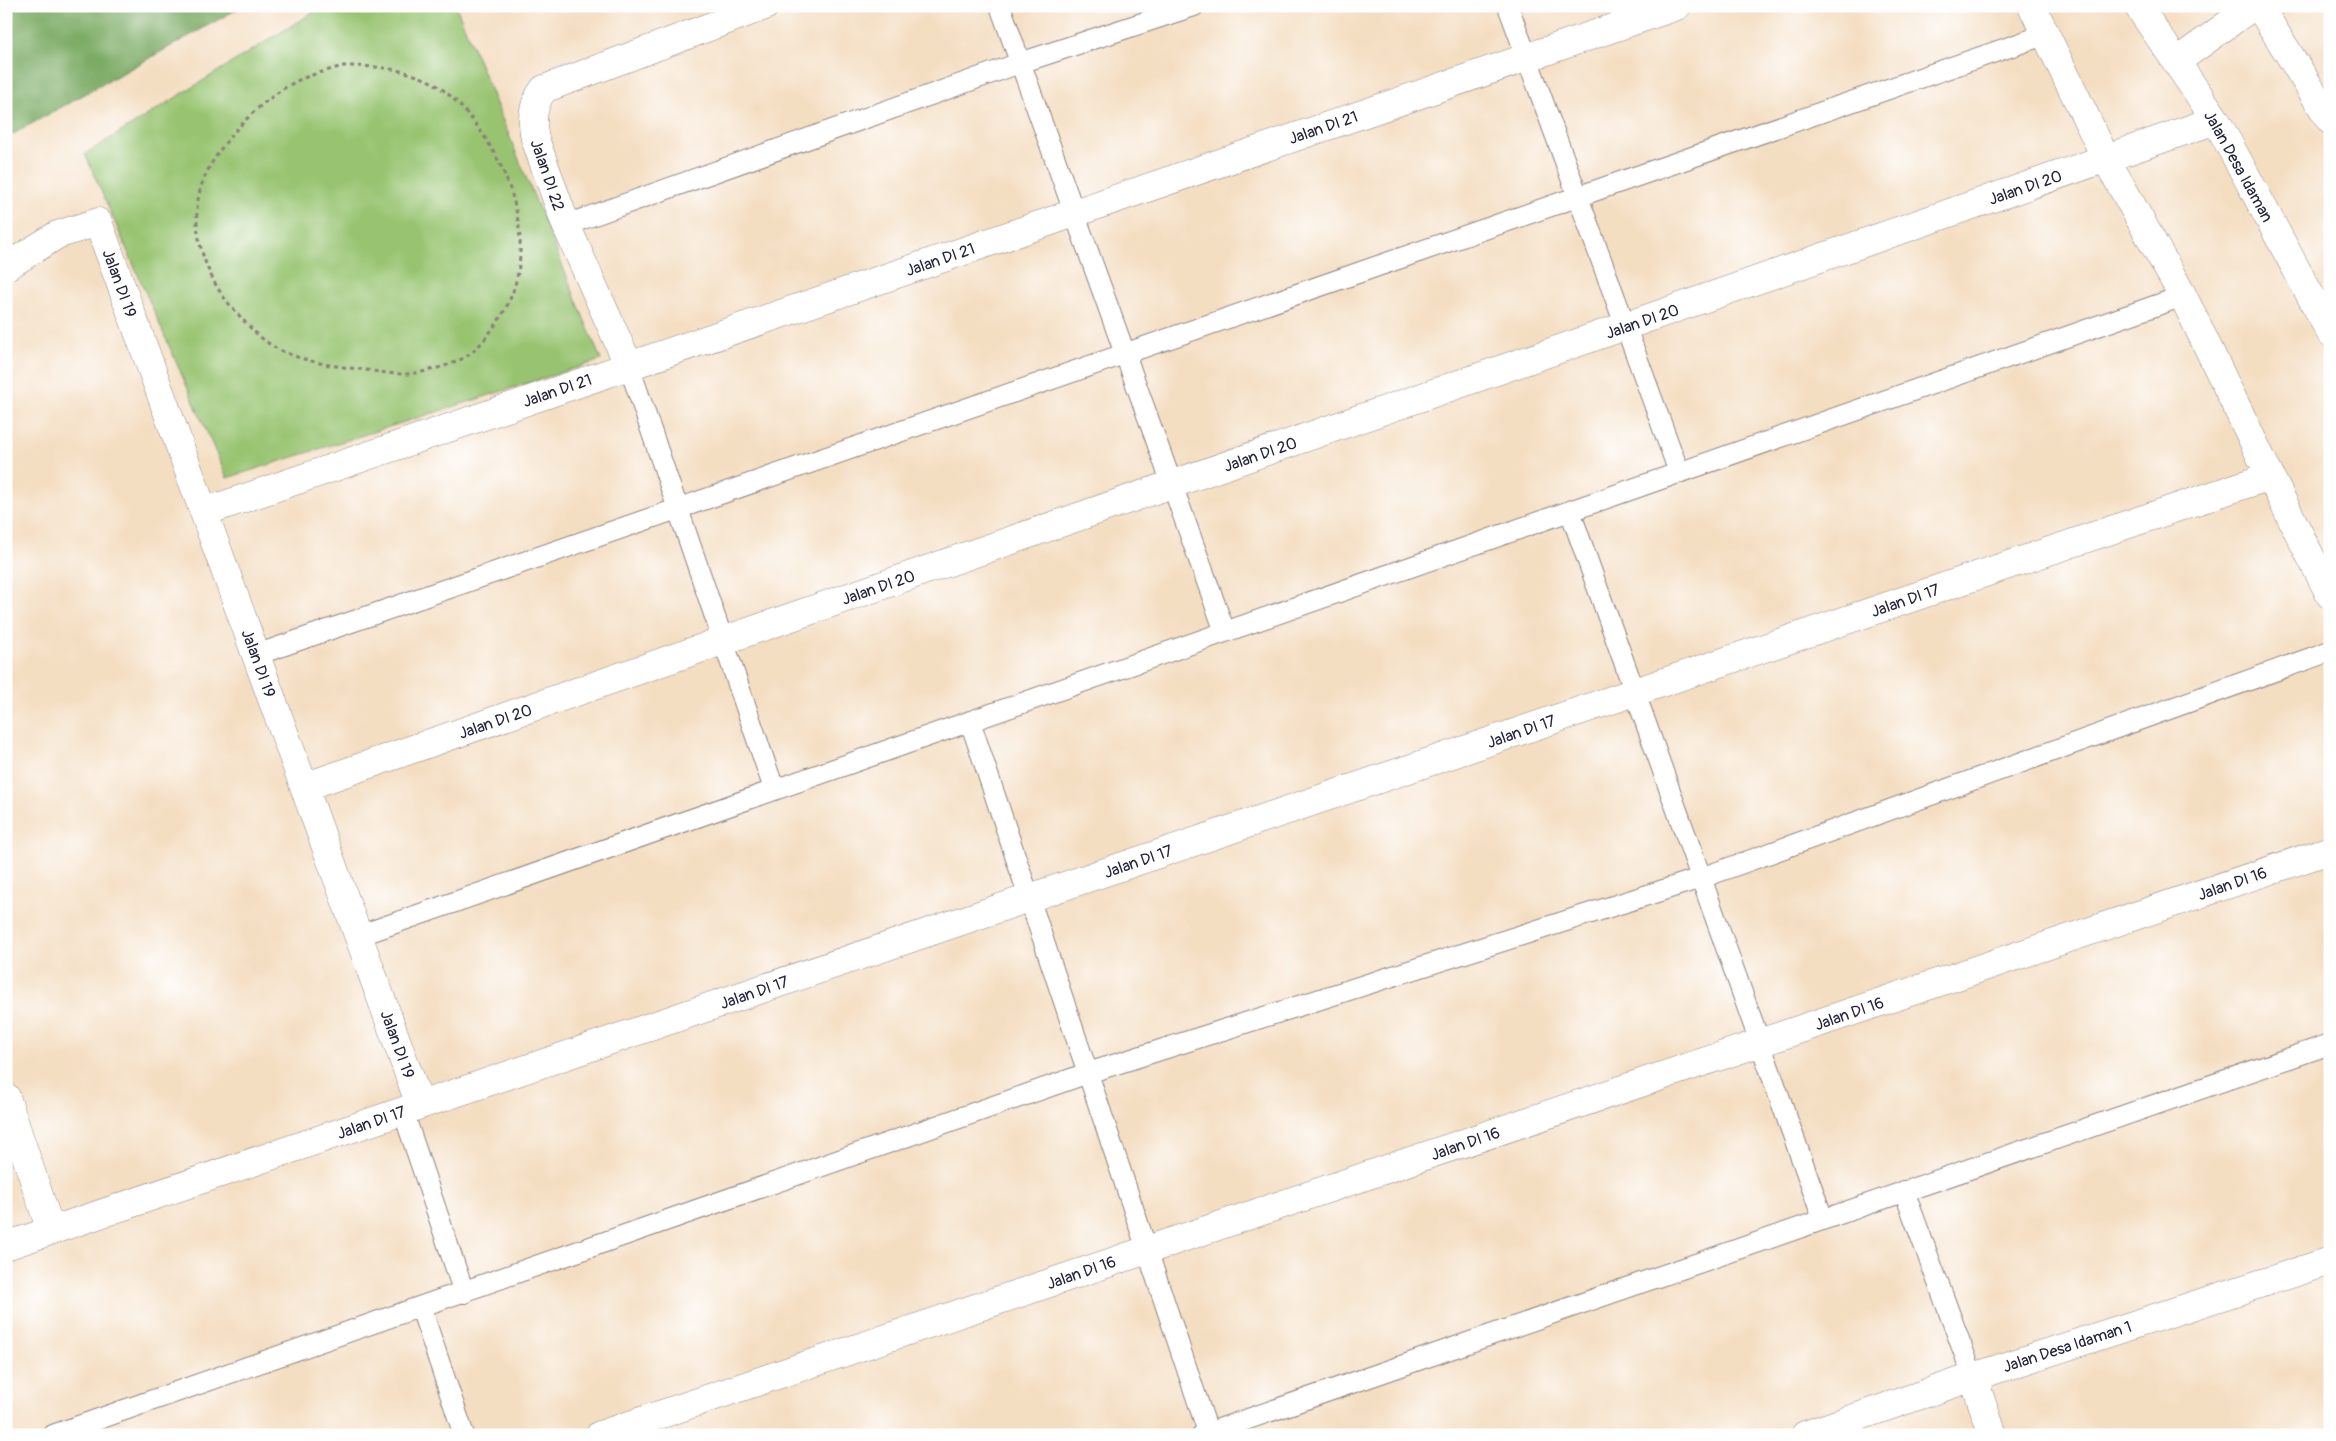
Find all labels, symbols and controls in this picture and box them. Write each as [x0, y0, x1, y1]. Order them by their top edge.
street label: Jalan DI 21 [1286, 107, 1360, 149]
street label: Jalan Desa Idaman [2199, 107, 2277, 226]
street label: Jalan DI 22 [526, 137, 569, 214]
street label: Jalan DI 20 [1986, 166, 2065, 210]
street label: Jalan DI 21 [903, 239, 977, 281]
street label: Jalan DI 19 [98, 247, 141, 320]
street label: Jalan DI 20 [1603, 300, 1682, 344]
street label: Jalan DI 21 [520, 370, 594, 412]
street label: Jalan DI 20 [1221, 433, 1300, 477]
street label: Jalan DI 20 [839, 566, 918, 610]
street label: Jalan DI 17 [1868, 580, 1943, 622]
street label: Jalan DI 19 [237, 627, 280, 700]
street label: Jalan DI 20 [456, 700, 535, 744]
street label: Jalan DI 17 [1484, 711, 1559, 753]
street label: Jalan DI 17 [1101, 841, 1176, 883]
street label: Jalan DI 16 [2195, 863, 2270, 905]
street label: Jalan DI 17 [717, 972, 792, 1014]
street label: Jalan DI 16 [1812, 993, 1887, 1035]
street label: Jalan DI 19 [376, 1008, 419, 1081]
street label: Jalan DI 17 [334, 1102, 409, 1144]
street label: Jalan DI 16 [1428, 1123, 1503, 1165]
street label: Jalan DI 16 [1044, 1252, 1119, 1294]
street label: Jalan Desa Idaman 1 [2000, 1317, 2134, 1377]

